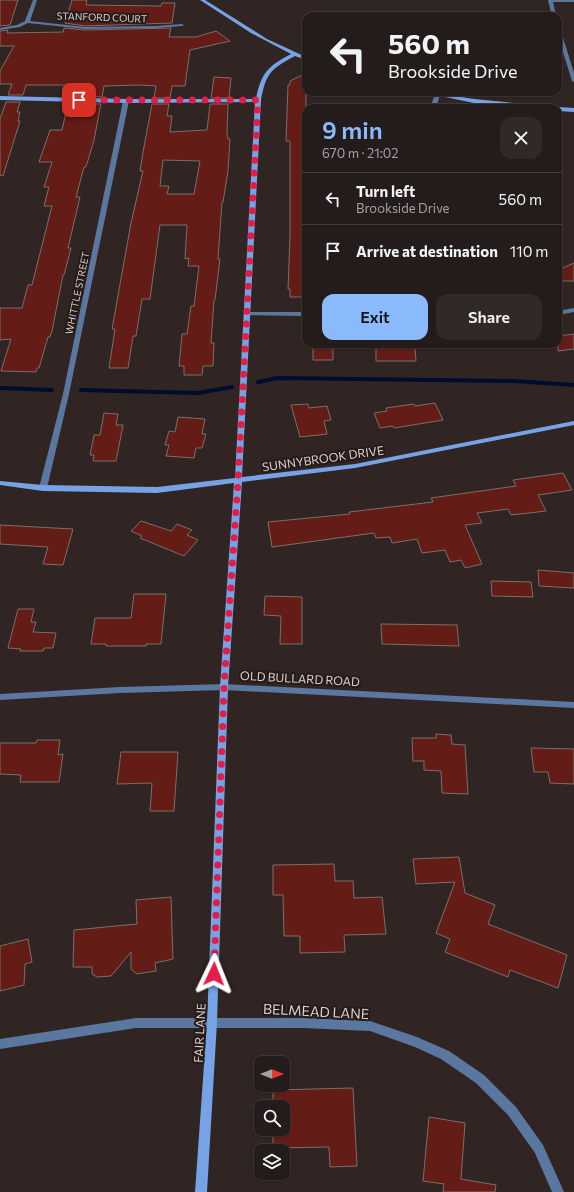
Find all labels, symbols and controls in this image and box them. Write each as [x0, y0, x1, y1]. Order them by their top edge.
street label: STANFORD COURT [56, 9, 148, 25]
text: 560 m [388, 26, 470, 60]
icon: left [322, 28, 374, 80]
text: Brookside Drive [388, 60, 517, 82]
pin [62, 83, 96, 117]
icon: arrive [68, 89, 90, 111]
text: 9 min [322, 115, 383, 144]
button: close [500, 117, 542, 159]
text: 670 m · 21:02 [322, 145, 399, 161]
text: Turn left [356, 182, 415, 200]
icon: left [322, 188, 344, 210]
text: 560 m [499, 190, 542, 208]
text: Brookside Drive [356, 200, 449, 216]
icon: arrive [322, 240, 344, 262]
text: Arrive at destination [356, 242, 498, 260]
text: 110 m [510, 242, 548, 260]
street label: WHITTLE STREET [62, 250, 92, 335]
button: Exit [322, 294, 428, 340]
button: Share [436, 294, 542, 340]
street label: SUNNYBROOK DRIVE [261, 443, 385, 473]
street label: OLD BULLARD ROAD [240, 668, 360, 688]
position arrow [193, 953, 235, 995]
street label: BELMEAD LANE [262, 1000, 370, 1022]
street label: FAIR LANE [190, 1003, 208, 1063]
north arrow [254, 1056, 290, 1092]
map controls [254, 1056, 290, 1180]
button: search [254, 1100, 290, 1136]
button: layers [254, 1144, 290, 1180]

